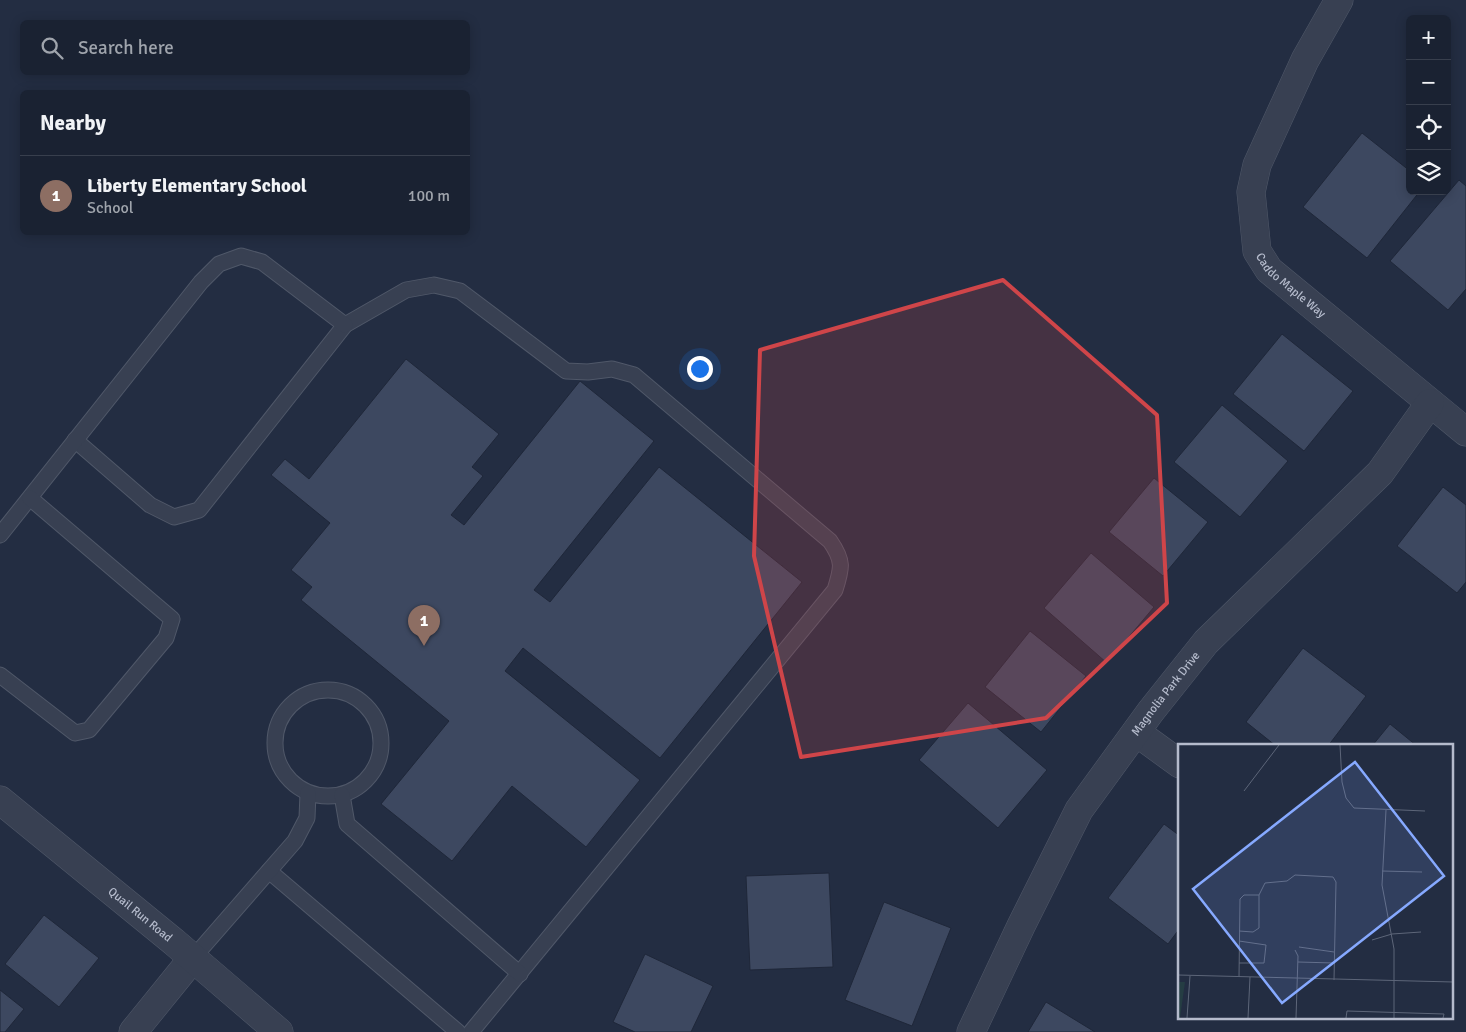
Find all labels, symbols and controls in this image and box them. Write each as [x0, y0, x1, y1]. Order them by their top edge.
map controls [1406, 15, 1451, 195]
button: + [1406, 15, 1451, 60]
search box [20, 20, 470, 75]
icon: search [38, 34, 66, 62]
text: Search here [78, 36, 174, 60]
button: − [1406, 60, 1451, 105]
button: locate [1406, 105, 1451, 150]
text: Nearby [40, 110, 106, 136]
button: layers [1406, 150, 1451, 195]
text: Liberty Elementary School [87, 174, 307, 198]
text: 1 [52, 186, 60, 206]
text: 100 m [408, 186, 450, 206]
text: School [87, 198, 133, 218]
street label: Caddo Maple Way [1252, 250, 1329, 322]
your location [687, 356, 713, 382]
pin: 1 [408, 605, 440, 646]
street label: Magnolia Park Drive [1128, 649, 1203, 739]
inset map [1178, 744, 1454, 1020]
street label: Quail Run Road [105, 884, 175, 945]

